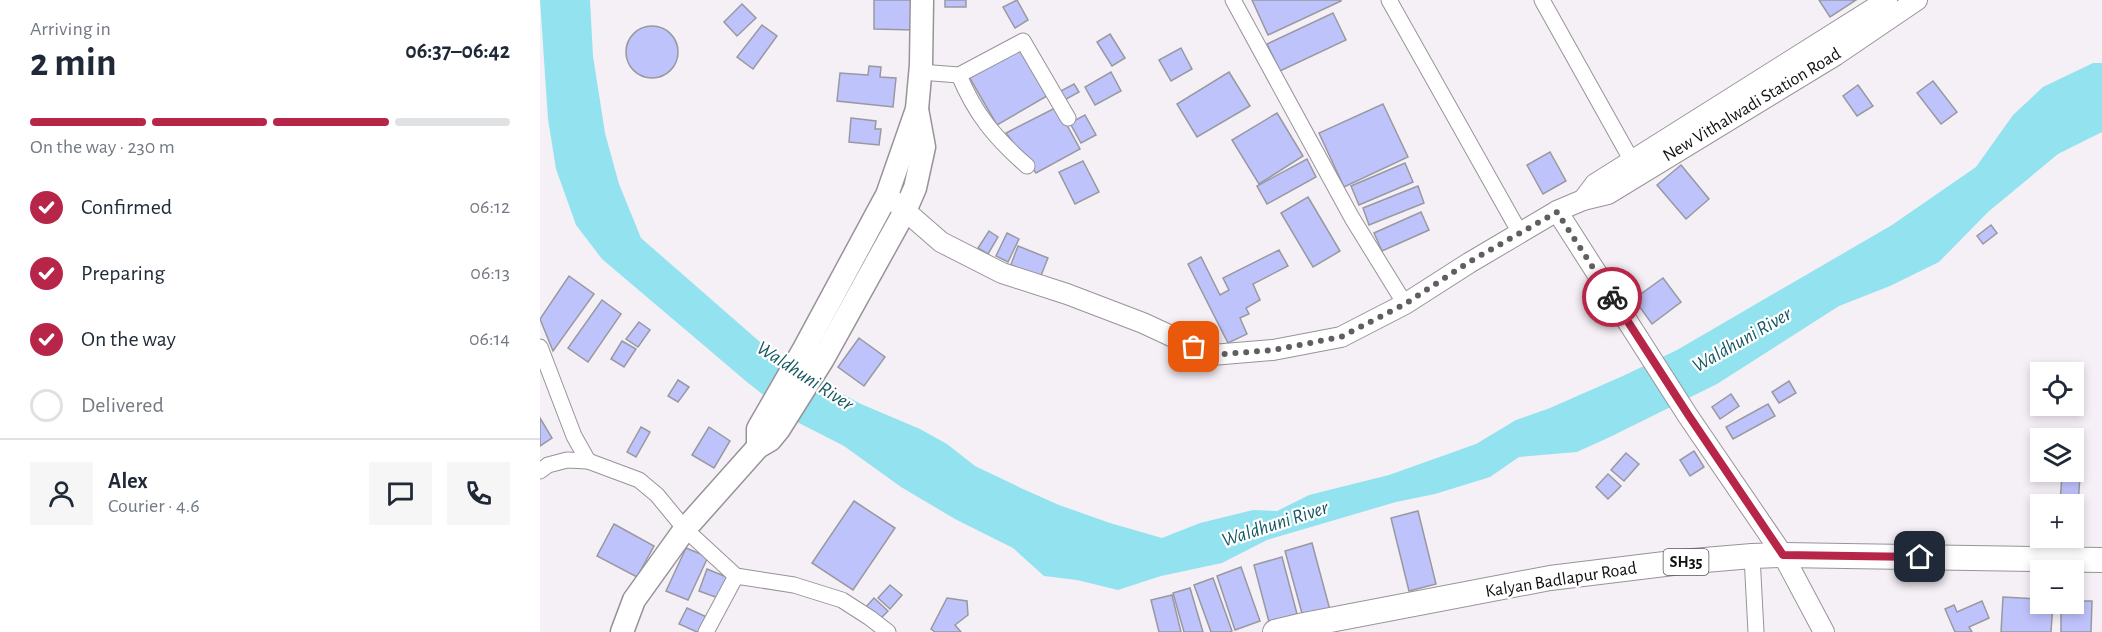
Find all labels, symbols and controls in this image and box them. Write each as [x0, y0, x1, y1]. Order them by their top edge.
text: Arriving in [30, 19, 111, 39]
text: 06:37–06:42 [405, 40, 510, 62]
text: 2 min [30, 44, 117, 83]
street label: New Vithalwadi Station Road [1660, 45, 1844, 165]
text: On the way · 230 m [30, 137, 175, 157]
icon: check [30, 191, 63, 224]
text: Confirmed [81, 196, 172, 218]
text: 06:12 [469, 197, 510, 217]
icon: check [30, 257, 63, 290]
text: Preparing [81, 262, 165, 284]
text: 06:13 [470, 263, 510, 283]
courier [1582, 267, 1642, 327]
icon: bike [1596, 281, 1629, 314]
water label: Waldhuni River [1689, 303, 1795, 376]
pin [1168, 321, 1219, 372]
icon: check [30, 323, 63, 356]
text: On the way [81, 328, 176, 350]
text: 06:14 [469, 329, 510, 349]
icon: bag [1177, 330, 1210, 363]
water label: Waldhuni River [753, 337, 857, 415]
map controls [2030, 362, 2084, 614]
button: locate [2030, 362, 2084, 416]
text: Delivered [81, 394, 164, 416]
button: layers [2030, 428, 2084, 482]
button: person [30, 462, 93, 525]
button: chat [369, 462, 432, 525]
button: phone [447, 462, 510, 525]
text: Alex [108, 470, 148, 492]
button: + [2030, 494, 2084, 548]
text: Courier · 4.6 [108, 496, 200, 516]
water label: Waldhuni River [1219, 497, 1331, 551]
pin [1894, 531, 1945, 582]
icon: home [1903, 540, 1936, 573]
road number: SH35 [1664, 549, 1708, 575]
street label: Kalyan Badlapur Road [1484, 559, 1638, 601]
button: − [2030, 560, 2084, 614]

